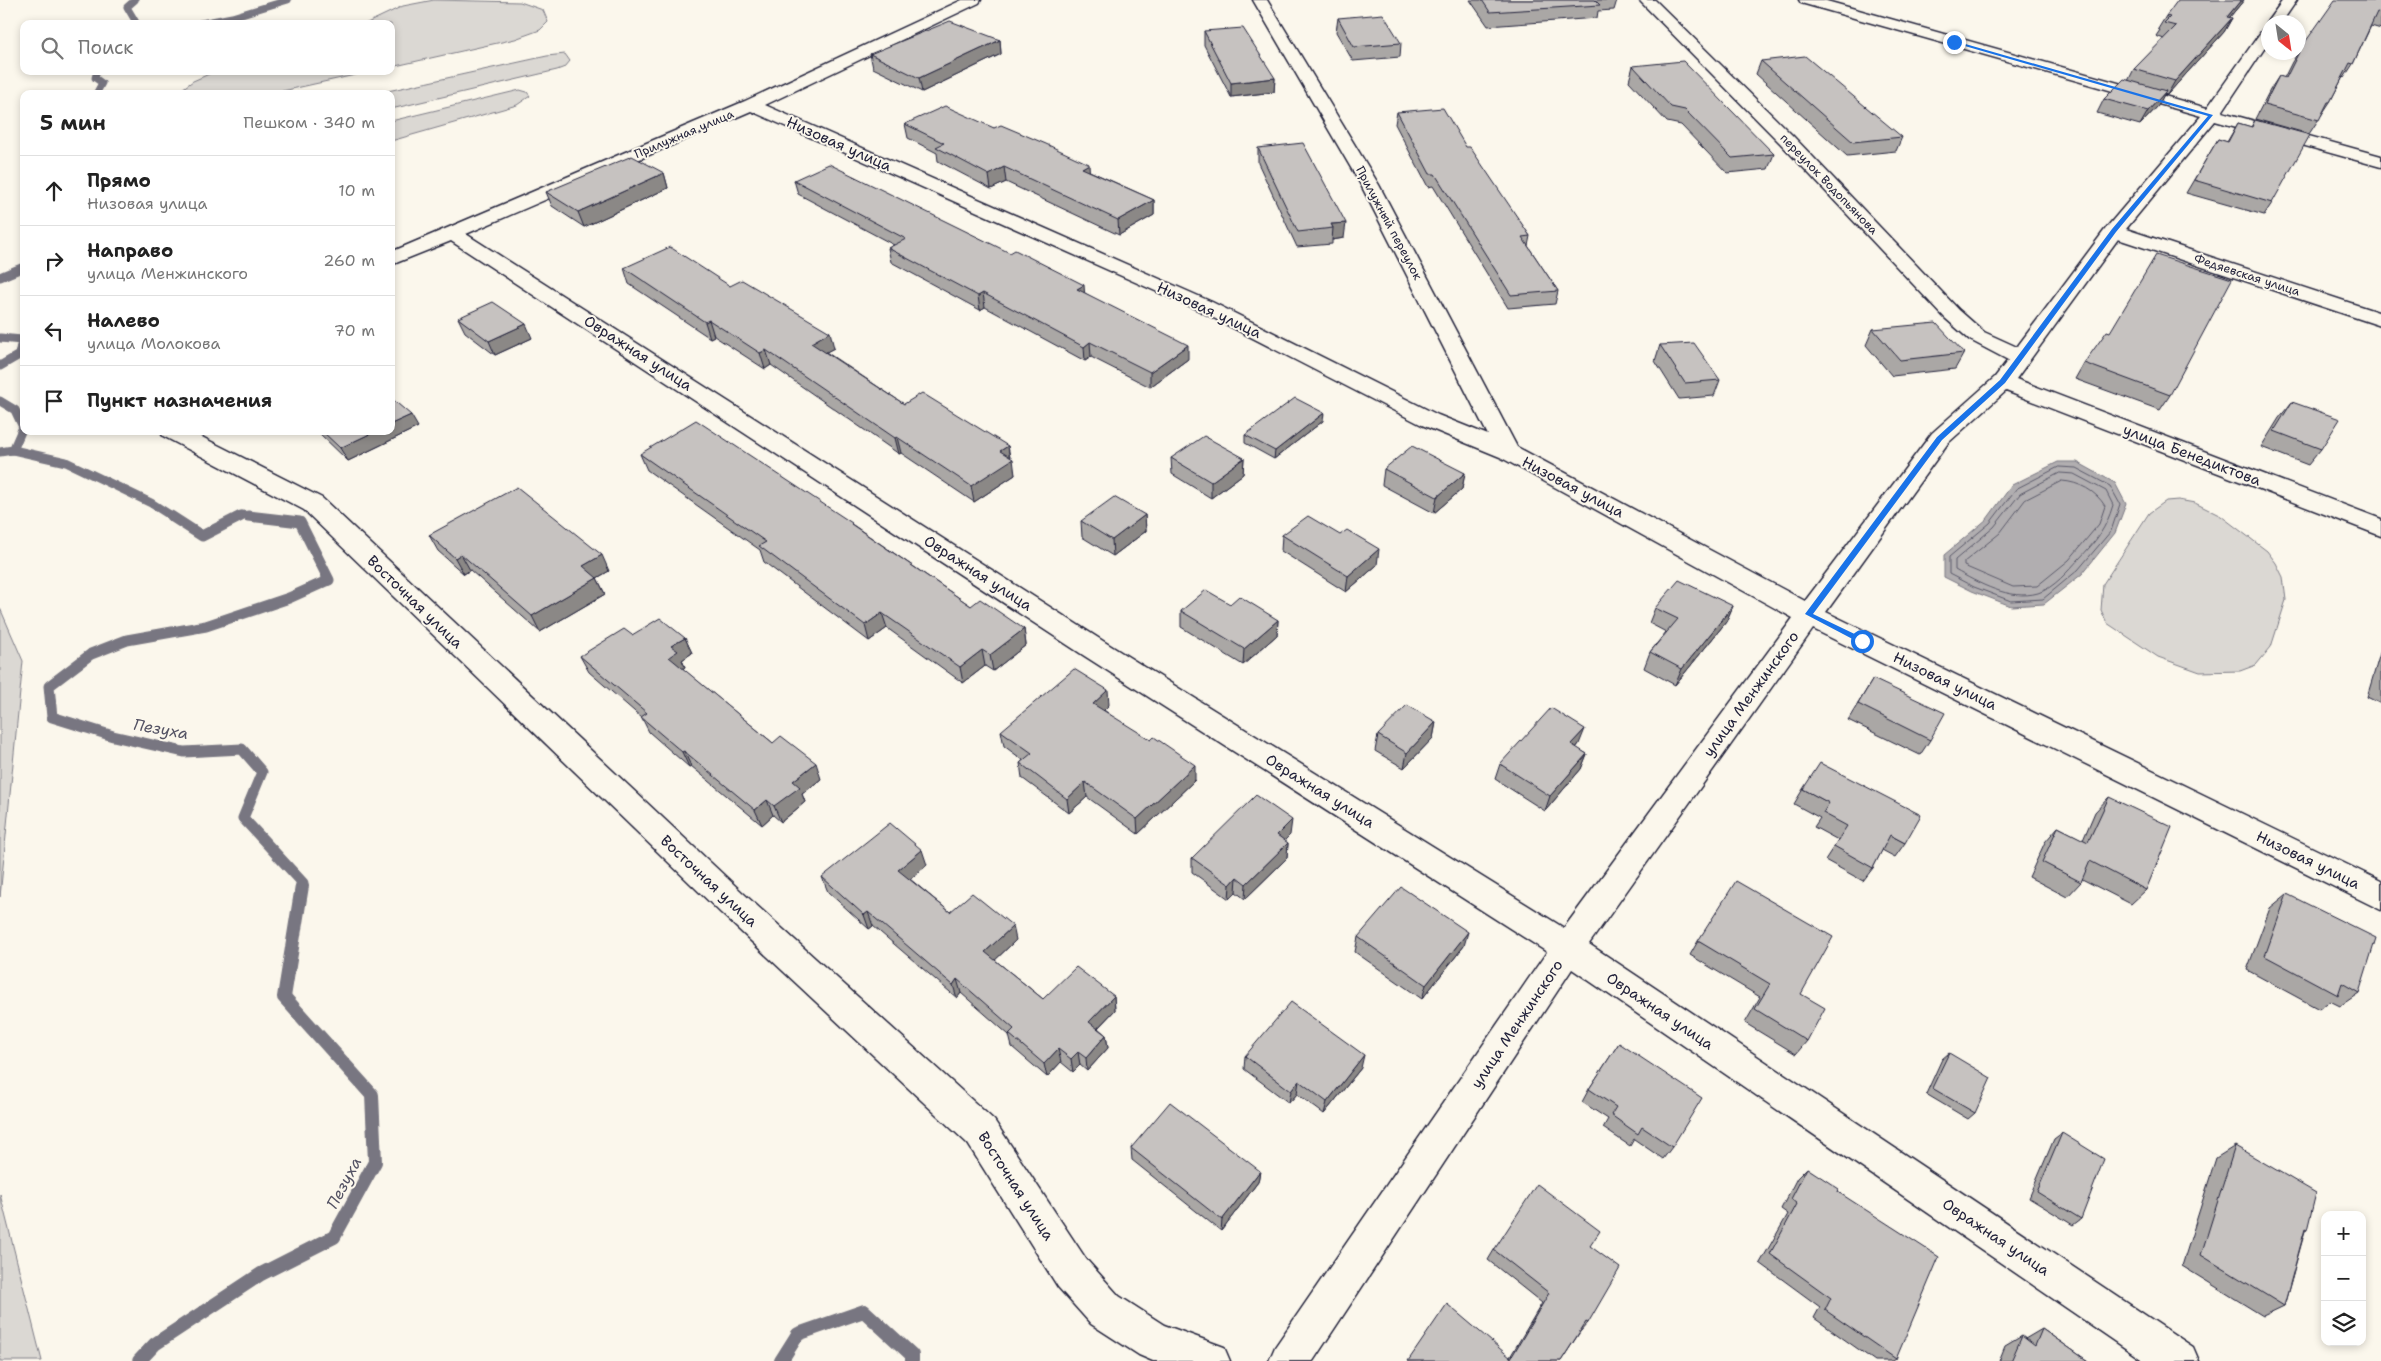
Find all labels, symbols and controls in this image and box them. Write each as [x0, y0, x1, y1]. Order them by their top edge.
north arrow [2261, 15, 2306, 60]
search box [20, 20, 395, 75]
route end [1943, 31, 1966, 54]
icon: search [38, 34, 66, 62]
text: Поиск [78, 35, 133, 60]
street label: Прилужная улица [632, 106, 737, 162]
text: 5 мин [40, 109, 106, 137]
text: Пешком · 340 m [244, 112, 375, 133]
street label: Низовая улица [783, 112, 895, 176]
street label: переулок Водопьянова [1777, 130, 1882, 238]
street label: Прилужный переулок [1352, 163, 1426, 283]
text: Прямо [87, 168, 151, 193]
icon: ahead [40, 177, 68, 205]
text: 10 m [338, 180, 375, 201]
text: Низовая улица [87, 193, 208, 214]
text: Направо [87, 238, 173, 263]
icon: right [40, 247, 68, 275]
text: 260 m [323, 250, 375, 271]
street label: Федяевская улица [2192, 250, 2303, 300]
text: улица Менжинского [87, 263, 248, 284]
street label: Низовая улица [1154, 277, 1265, 343]
text: Налево [87, 308, 160, 333]
street label: Овражная улица [580, 311, 696, 396]
icon: left [40, 317, 68, 345]
text: 70 m [334, 320, 375, 341]
text: улица Молокова [87, 333, 221, 354]
icon: arrive [40, 387, 68, 415]
text: Пункт назначения [87, 388, 272, 413]
street label: улица Бенедиктова [2120, 420, 2264, 491]
street label: Низовая улица [1518, 452, 1628, 523]
street label: Овражная улица [920, 531, 1036, 616]
street label: Восточная улица [363, 551, 468, 653]
street label: улица Менжинского [1699, 627, 1803, 761]
route start [1851, 630, 1874, 653]
street label: Низовая улица [1890, 647, 2001, 715]
water label: Пезуха [132, 714, 190, 744]
street label: Овражная улица [1262, 749, 1379, 833]
street label: Низовая улица [2253, 826, 2364, 894]
street label: Восточная улица [656, 831, 762, 932]
street label: улица Менжинского [1466, 956, 1568, 1092]
street label: Овражная улица [1603, 968, 1718, 1055]
street label: Восточная улица [973, 1128, 1059, 1245]
water label: Пезуха [322, 1154, 366, 1212]
street label: Овражная улица [1939, 1194, 2054, 1281]
map controls [2321, 1211, 2366, 1346]
button: + [2321, 1211, 2366, 1256]
button: − [2321, 1256, 2366, 1301]
button: layers [2321, 1301, 2366, 1346]

